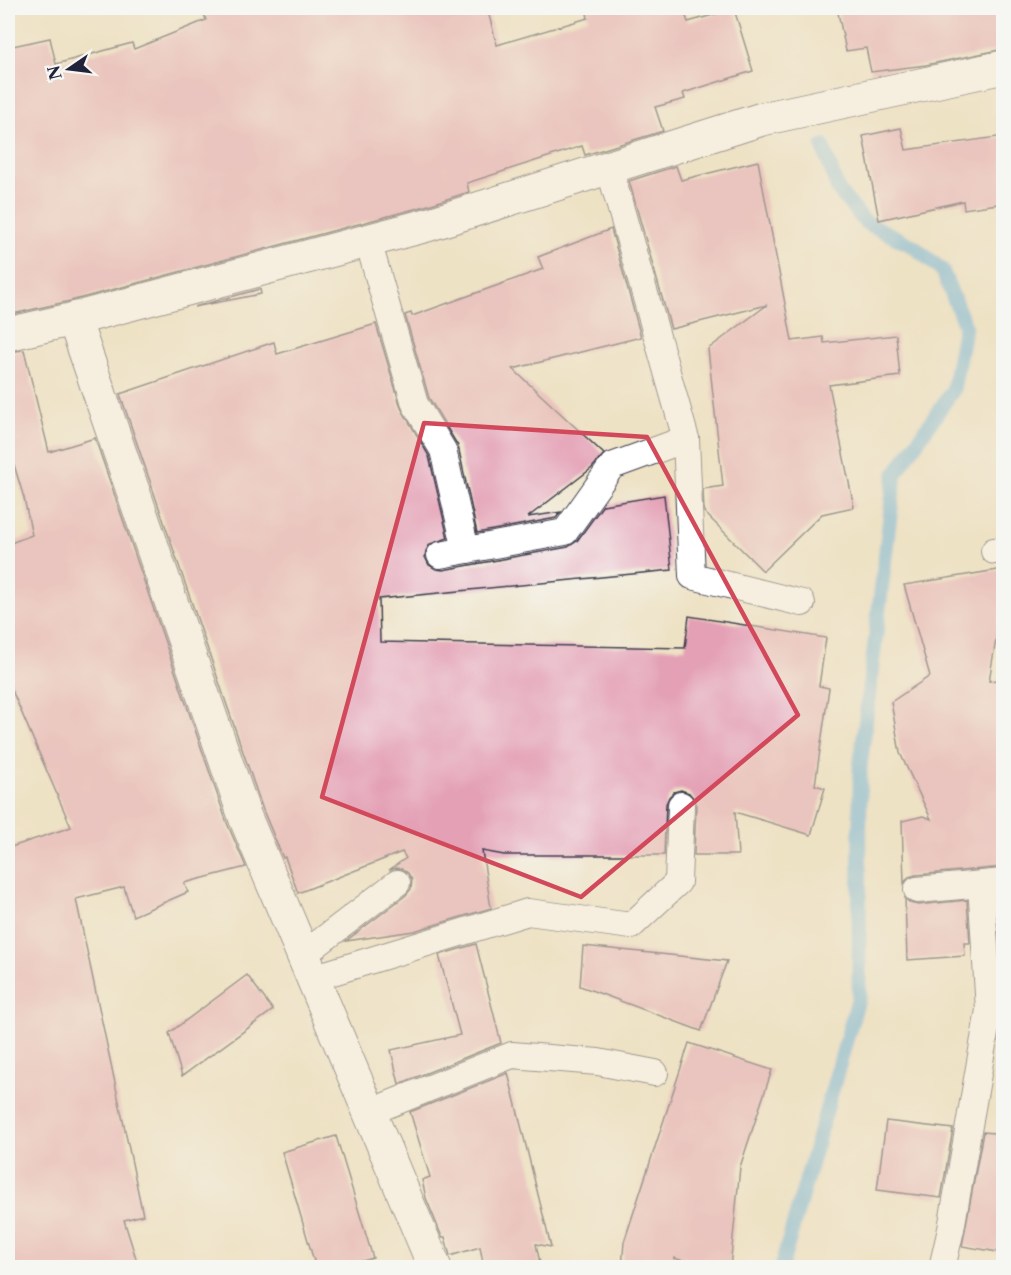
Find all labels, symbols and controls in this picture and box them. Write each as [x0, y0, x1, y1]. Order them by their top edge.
north arrow [39, 39, 99, 99]
text: N [43, 63, 66, 82]

